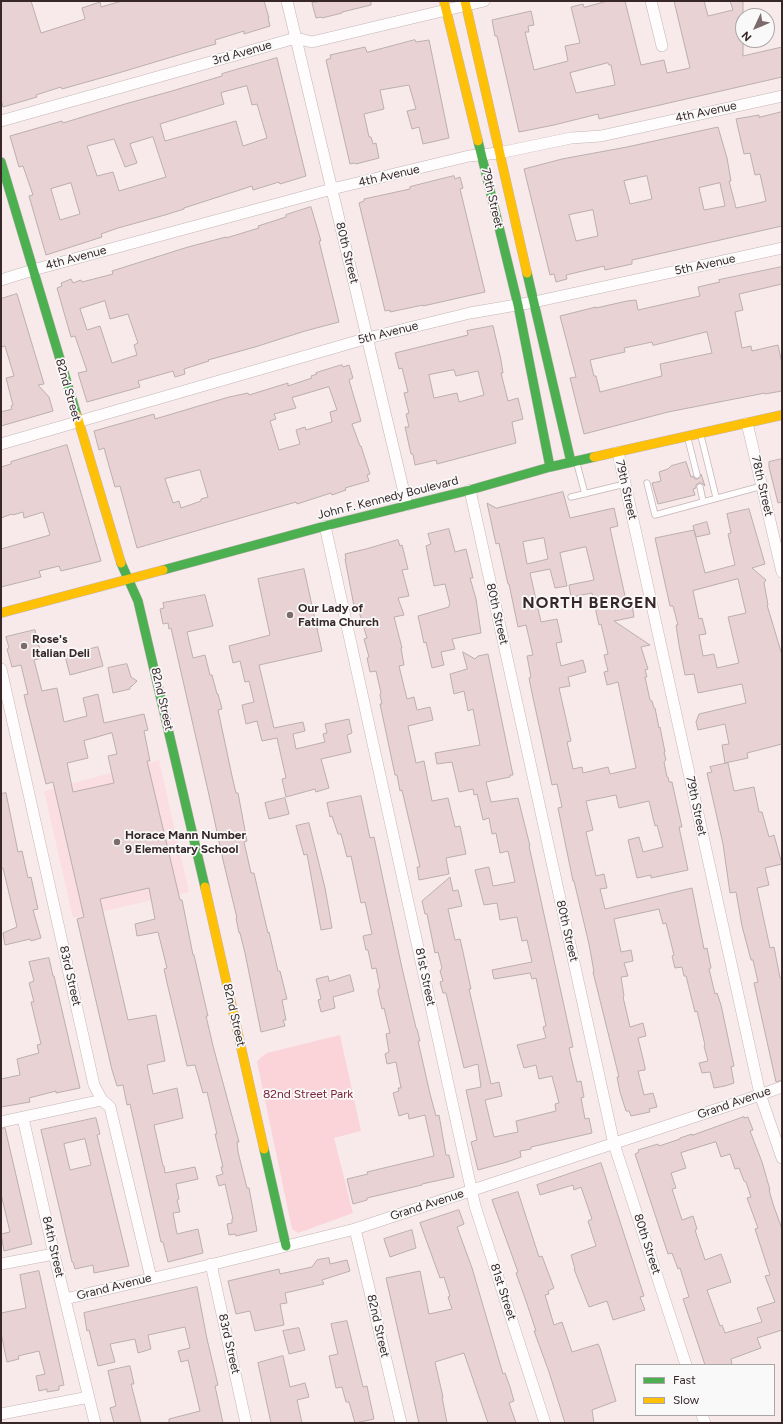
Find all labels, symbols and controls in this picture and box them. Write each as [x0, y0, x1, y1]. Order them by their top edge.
north arrow [735, 8, 775, 48]
text: N [739, 28, 754, 44]
street label: 3rd Avenue [211, 38, 273, 68]
street label: 4th Avenue [674, 98, 738, 126]
street label: 4th Avenue [357, 162, 421, 190]
street label: 79th Street [478, 167, 506, 229]
street label: 80th Street [332, 221, 362, 285]
street label: 4th Avenue [44, 243, 108, 273]
street label: 5th Avenue [673, 252, 737, 278]
street label: 5th Avenue [356, 319, 420, 347]
street label: 82nd Street [52, 357, 84, 423]
street label: 78th Street [748, 454, 776, 518]
street label: 79th Street [612, 459, 640, 521]
street label: John F. Kennedy Boulevard [316, 473, 460, 523]
street label: 80th Street [483, 582, 511, 646]
district label: NORTH BERGEN [522, 593, 658, 613]
place label: Our Lady of Fatima Church [298, 601, 379, 629]
marker: Our Lady of Fatima Church [285, 610, 295, 620]
place label: Rose's Italian Deli [32, 632, 90, 660]
marker: Rose's Italian Deli [19, 641, 29, 651]
street label: 82nd Street [148, 666, 176, 732]
street label: 79th Street [683, 775, 709, 837]
place label: Horace Mann Number 9 Elementary School [125, 828, 246, 856]
marker: Horace Mann Number 9 Elementary School [112, 837, 122, 847]
street label: 80th Street [553, 899, 581, 963]
street label: 83rd Street [56, 944, 84, 1008]
street label: 81st Street [412, 947, 438, 1007]
street label: 82nd Street [220, 982, 248, 1048]
street label: Grand Avenue [695, 1084, 773, 1122]
park label: 82nd Street Park [263, 1087, 353, 1101]
street label: Grand Avenue [388, 1186, 466, 1224]
street label: 80th Street [630, 1212, 664, 1276]
street label: 84th Street [39, 1215, 67, 1279]
street label: 81st Street [487, 1262, 519, 1322]
street label: Grand Avenue [75, 1271, 153, 1303]
street label: 82nd Street [364, 1293, 392, 1359]
street label: 83rd Street [215, 1312, 243, 1376]
legend [635, 1364, 775, 1416]
text: Fast [673, 1373, 696, 1387]
text: Slow [673, 1393, 699, 1407]

